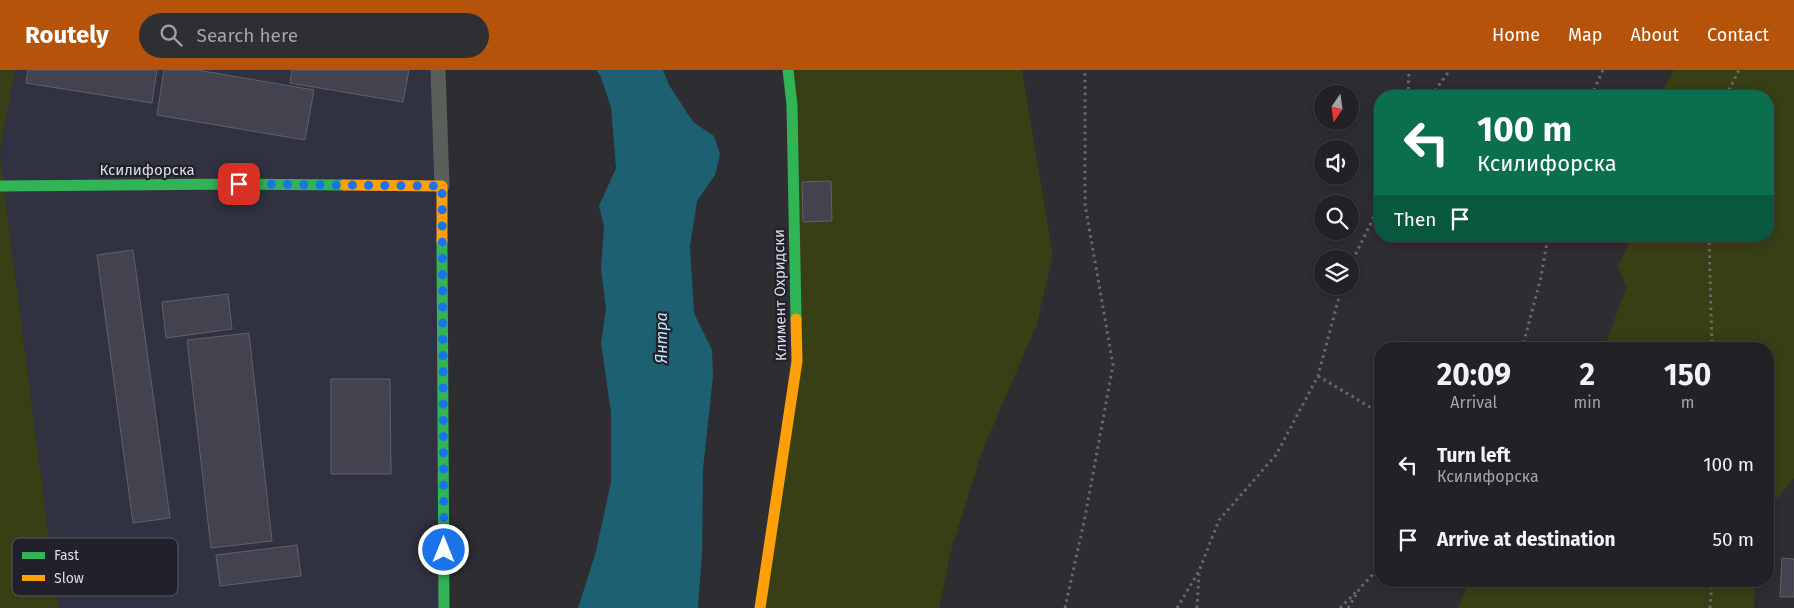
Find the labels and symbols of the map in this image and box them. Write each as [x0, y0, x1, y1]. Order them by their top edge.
north arrow [1314, 85, 1359, 130]
street label: Ксилифорска [99, 161, 195, 179]
pin [218, 163, 260, 205]
street label: Климент Охридски [770, 229, 790, 361]
water label: Янтра [652, 312, 671, 365]
position arrow [417, 523, 469, 575]
legend [12, 538, 178, 596]
text: Fast [54, 547, 80, 564]
text: Slow [54, 570, 84, 587]

